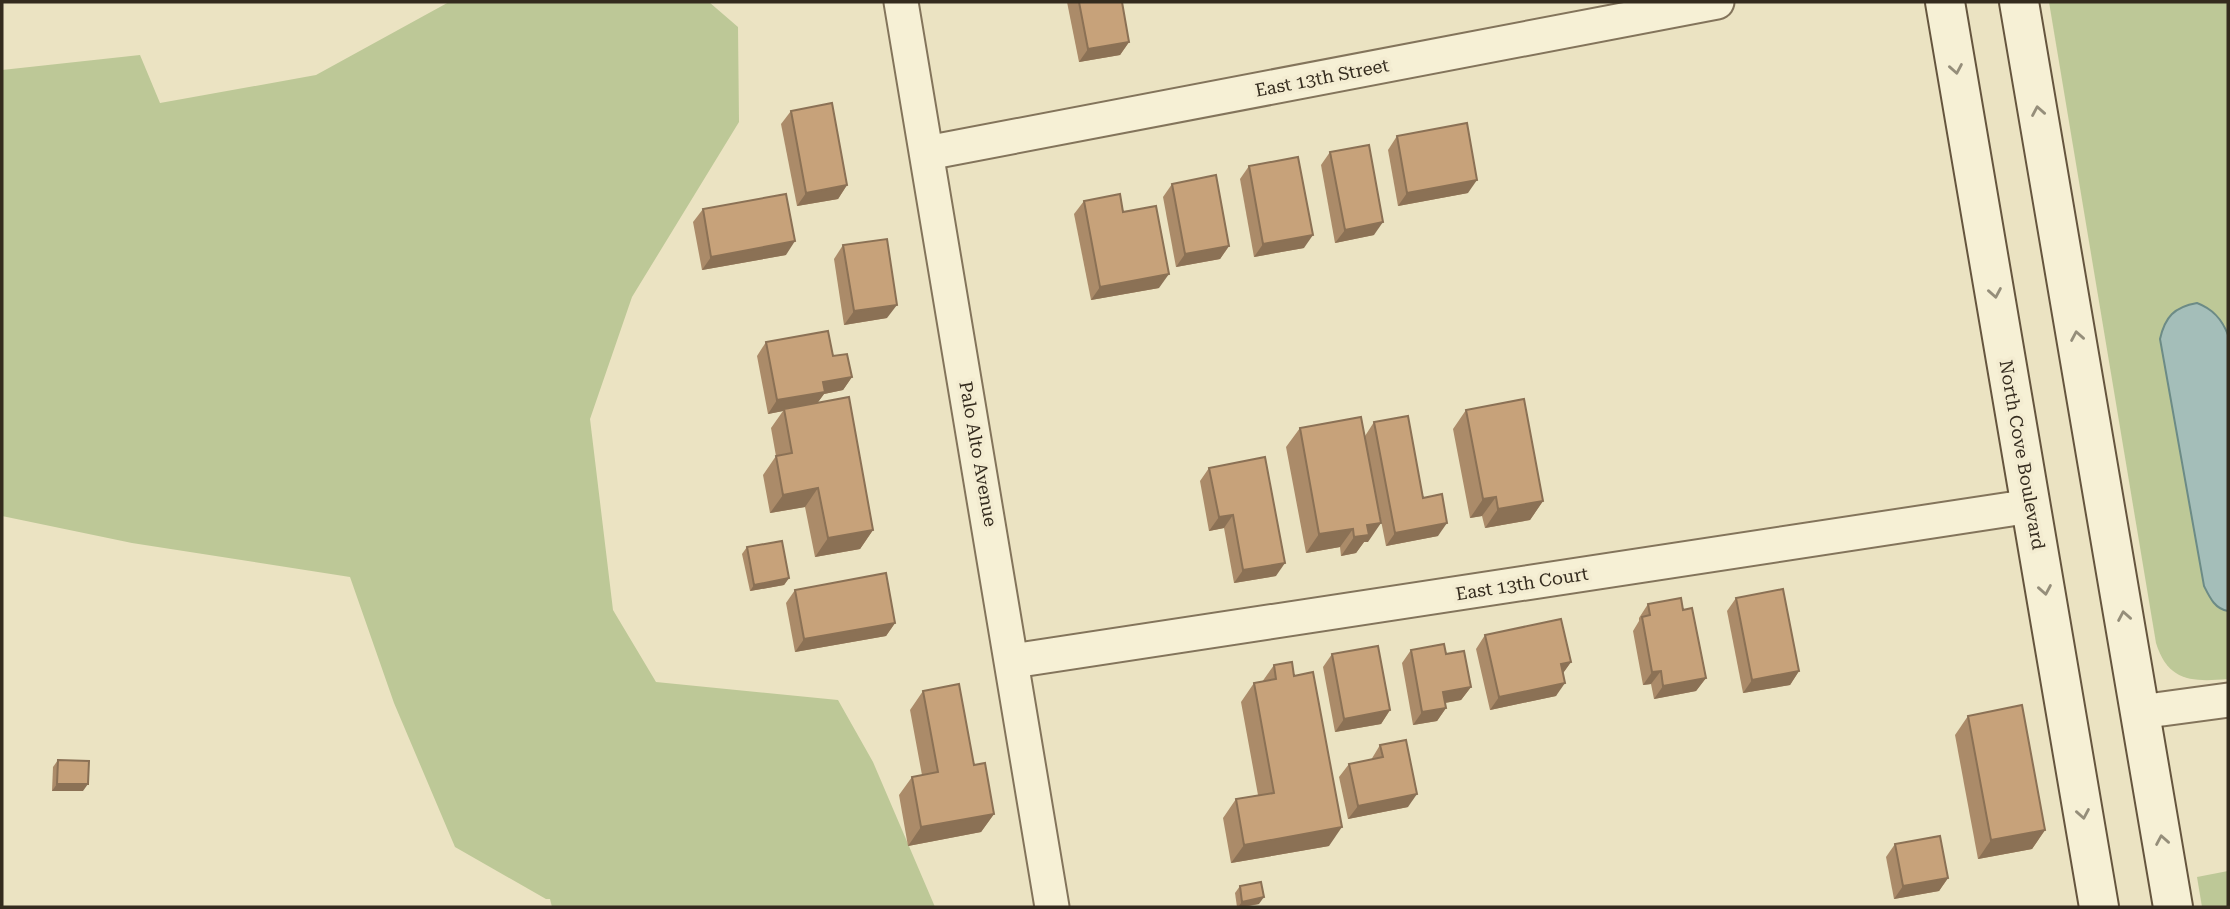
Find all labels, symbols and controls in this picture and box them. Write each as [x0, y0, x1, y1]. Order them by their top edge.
street label: East 13th Street [1253, 54, 1391, 101]
one-way arrow [1948, 63, 1963, 75]
one-way arrow [2031, 105, 2046, 117]
one-way arrow [1986, 287, 2001, 299]
one-way arrow [2070, 330, 2085, 342]
street label: North Cove Boulevard [1995, 358, 2050, 552]
street label: Palo Alto Avenue [955, 380, 1002, 528]
street label: East 13th Court [1454, 563, 1590, 604]
one-way arrow [2037, 584, 2052, 596]
one-way arrow [2117, 610, 2132, 622]
one-way arrow [2075, 808, 2090, 820]
one-way arrow [2155, 834, 2170, 846]

